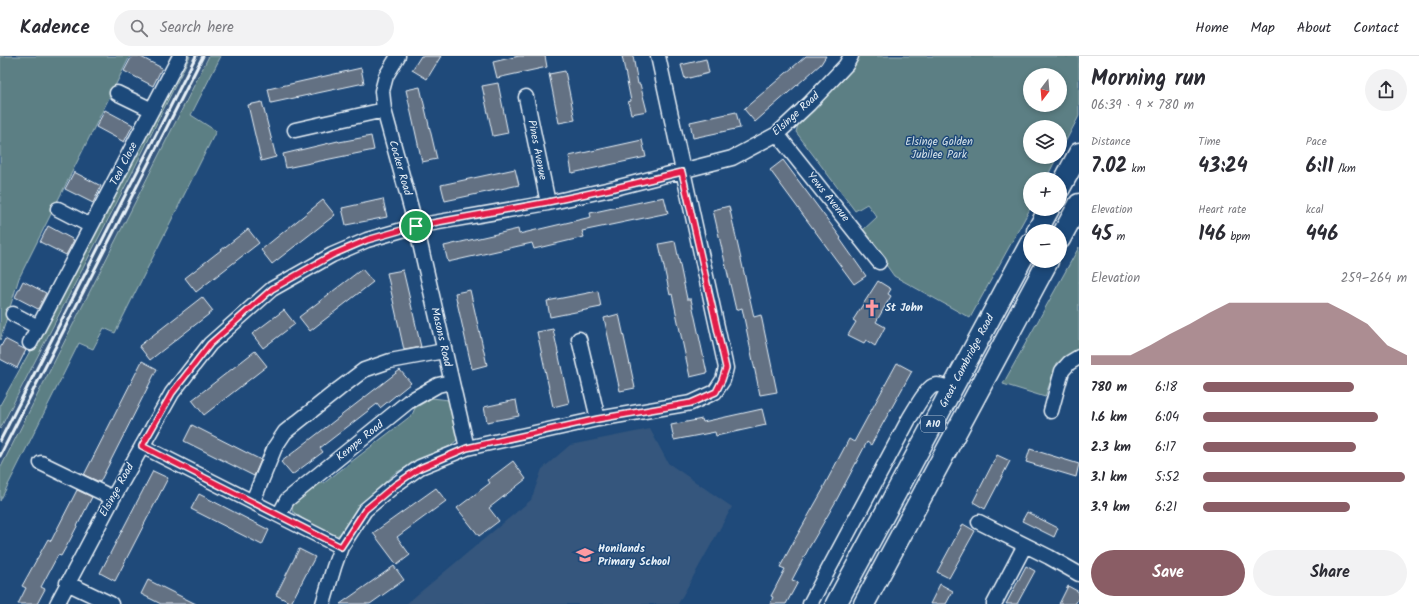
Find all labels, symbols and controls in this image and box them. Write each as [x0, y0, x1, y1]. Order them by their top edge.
search box [114, 10, 394, 46]
text: Kadence [20, 13, 90, 43]
text: Search here [160, 16, 234, 40]
icon: search [128, 17, 150, 39]
text: Home [1195, 17, 1229, 39]
text: Map [1251, 17, 1275, 39]
text: About [1297, 17, 1331, 39]
text: Contact [1353, 17, 1399, 39]
text: Morning run [1091, 62, 1206, 97]
north arrow [1023, 68, 1067, 112]
map controls [1023, 68, 1067, 268]
button: share [1365, 69, 1407, 111]
street label: Elsinge Road [768, 87, 824, 140]
text: 06:39 · 9 × 780 m [1091, 95, 1194, 116]
street label: Pines Avenue [522, 118, 552, 182]
button: layers [1023, 120, 1067, 164]
park label: Elsinge Golden Jubilee Park [905, 133, 973, 164]
text: Distance [1091, 133, 1131, 151]
text: Time [1198, 133, 1221, 151]
text: Pace [1306, 133, 1327, 151]
street label: Cocker Road [384, 138, 417, 198]
street label: Teal Close [105, 139, 143, 189]
text: 7.02 [1091, 151, 1127, 183]
text: 43:24 [1198, 151, 1248, 183]
text: 6:11 [1306, 151, 1334, 183]
text: km [1127, 160, 1145, 178]
text: /km [1334, 160, 1356, 178]
street label: Yews Avenue [802, 168, 854, 226]
button: + [1023, 172, 1067, 216]
text: Elevation [1091, 201, 1133, 219]
text: Heart rate [1198, 201, 1246, 219]
text: kcal [1306, 201, 1324, 219]
pin [399, 209, 433, 243]
icon: arrive [405, 215, 427, 237]
text: 45 [1091, 219, 1112, 251]
text: 146 [1198, 219, 1226, 251]
text: 446 [1306, 219, 1338, 251]
button: − [1023, 224, 1067, 268]
text: m [1112, 228, 1125, 246]
text: bpm [1226, 228, 1250, 246]
text: Elevation [1091, 268, 1140, 289]
text: 259–264 m [1341, 268, 1407, 289]
church icon: St John [862, 298, 882, 318]
place label: St John [885, 299, 923, 317]
street label: Masons Road [425, 305, 457, 369]
street label: Great Cambridge Road [935, 310, 1000, 411]
text: 780 m [1091, 377, 1127, 398]
text: 6:18 [1155, 377, 1177, 398]
text: 1.6 km [1091, 407, 1127, 428]
text: 6:04 [1155, 407, 1179, 428]
street label: Kempe Road [332, 416, 388, 466]
road number: A10 [921, 416, 945, 432]
text: 2.3 km [1091, 437, 1131, 458]
text: 6:17 [1155, 437, 1176, 458]
street label: Elsinge Road [95, 459, 139, 520]
text: 3.1 km [1091, 467, 1127, 488]
text: 5:52 [1155, 467, 1180, 488]
text: 3.9 km [1091, 497, 1130, 518]
text: 6:21 [1155, 497, 1177, 518]
place label: Honilands Primary School [598, 540, 670, 571]
school or university icon: Honilands Primary School [575, 545, 595, 565]
button: Save [1091, 550, 1245, 596]
button: Share [1253, 550, 1407, 596]

